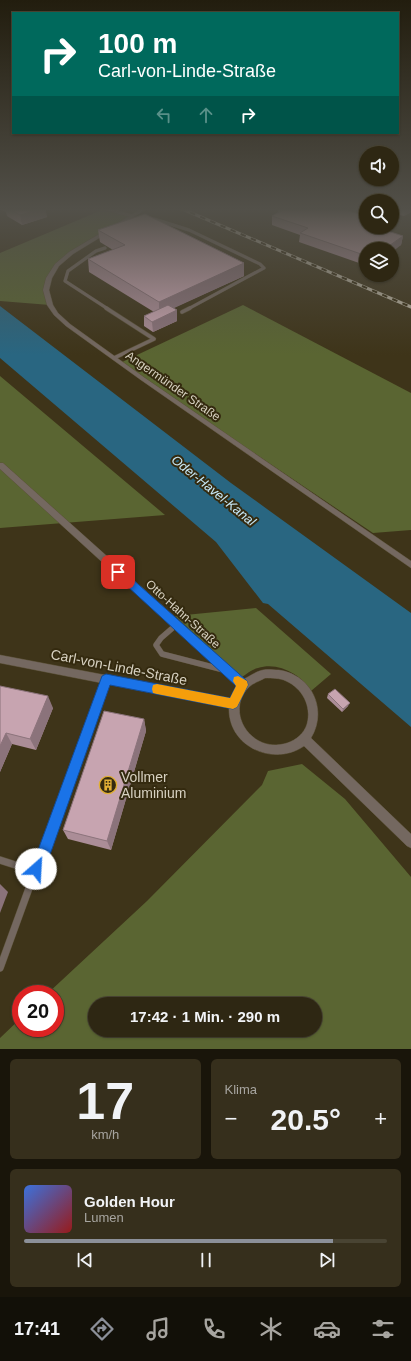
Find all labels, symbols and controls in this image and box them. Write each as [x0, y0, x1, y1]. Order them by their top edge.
icon: right [32, 28, 84, 80]
text: 100 m [98, 28, 177, 59]
text: Carl-von-Linde-Straße [98, 61, 276, 81]
icon: left [153, 104, 175, 126]
icon: ahead [195, 104, 217, 126]
icon: right [237, 104, 259, 126]
map controls [359, 146, 399, 282]
button: sound [359, 146, 399, 186]
button: search [359, 194, 399, 234]
button: layers [359, 242, 399, 282]
street label: Angermünder Straße [123, 348, 223, 424]
water label: Oder-Havel-Kanal [169, 452, 260, 530]
pin [101, 555, 135, 589]
icon: arrive [107, 561, 129, 583]
street label: Otto-Hahn-Straße [143, 577, 223, 651]
street label: Carl-von-Linde-Straße [49, 646, 189, 688]
place label: Vollmer Aluminium [121, 769, 186, 801]
building icon: Vollmer Aluminium [98, 775, 118, 795]
position arrow [15, 848, 57, 890]
speed limit sign: 20 [12, 985, 64, 1037]
text: 17:42 · 1 Min. · 290 m [130, 1008, 280, 1025]
text: 17 [76, 1072, 134, 1130]
text: Klima [225, 1082, 257, 1097]
text: 20.5° [271, 1103, 341, 1136]
text: − [225, 1106, 237, 1131]
text: + [374, 1106, 387, 1131]
text: km/h [91, 1127, 119, 1142]
text: Golden Hour [84, 1193, 175, 1210]
text: Lumen [84, 1210, 124, 1225]
icon: previous [74, 1249, 96, 1271]
icon: pause [195, 1249, 217, 1271]
icon: next [316, 1249, 338, 1271]
icon: directions [88, 1315, 116, 1343]
icon: music [144, 1315, 172, 1343]
icon: phone [200, 1315, 228, 1343]
icon: climate [257, 1315, 285, 1343]
icon: car [313, 1315, 341, 1343]
icon: filters [369, 1315, 397, 1343]
text: 17:41 [14, 1319, 60, 1339]

